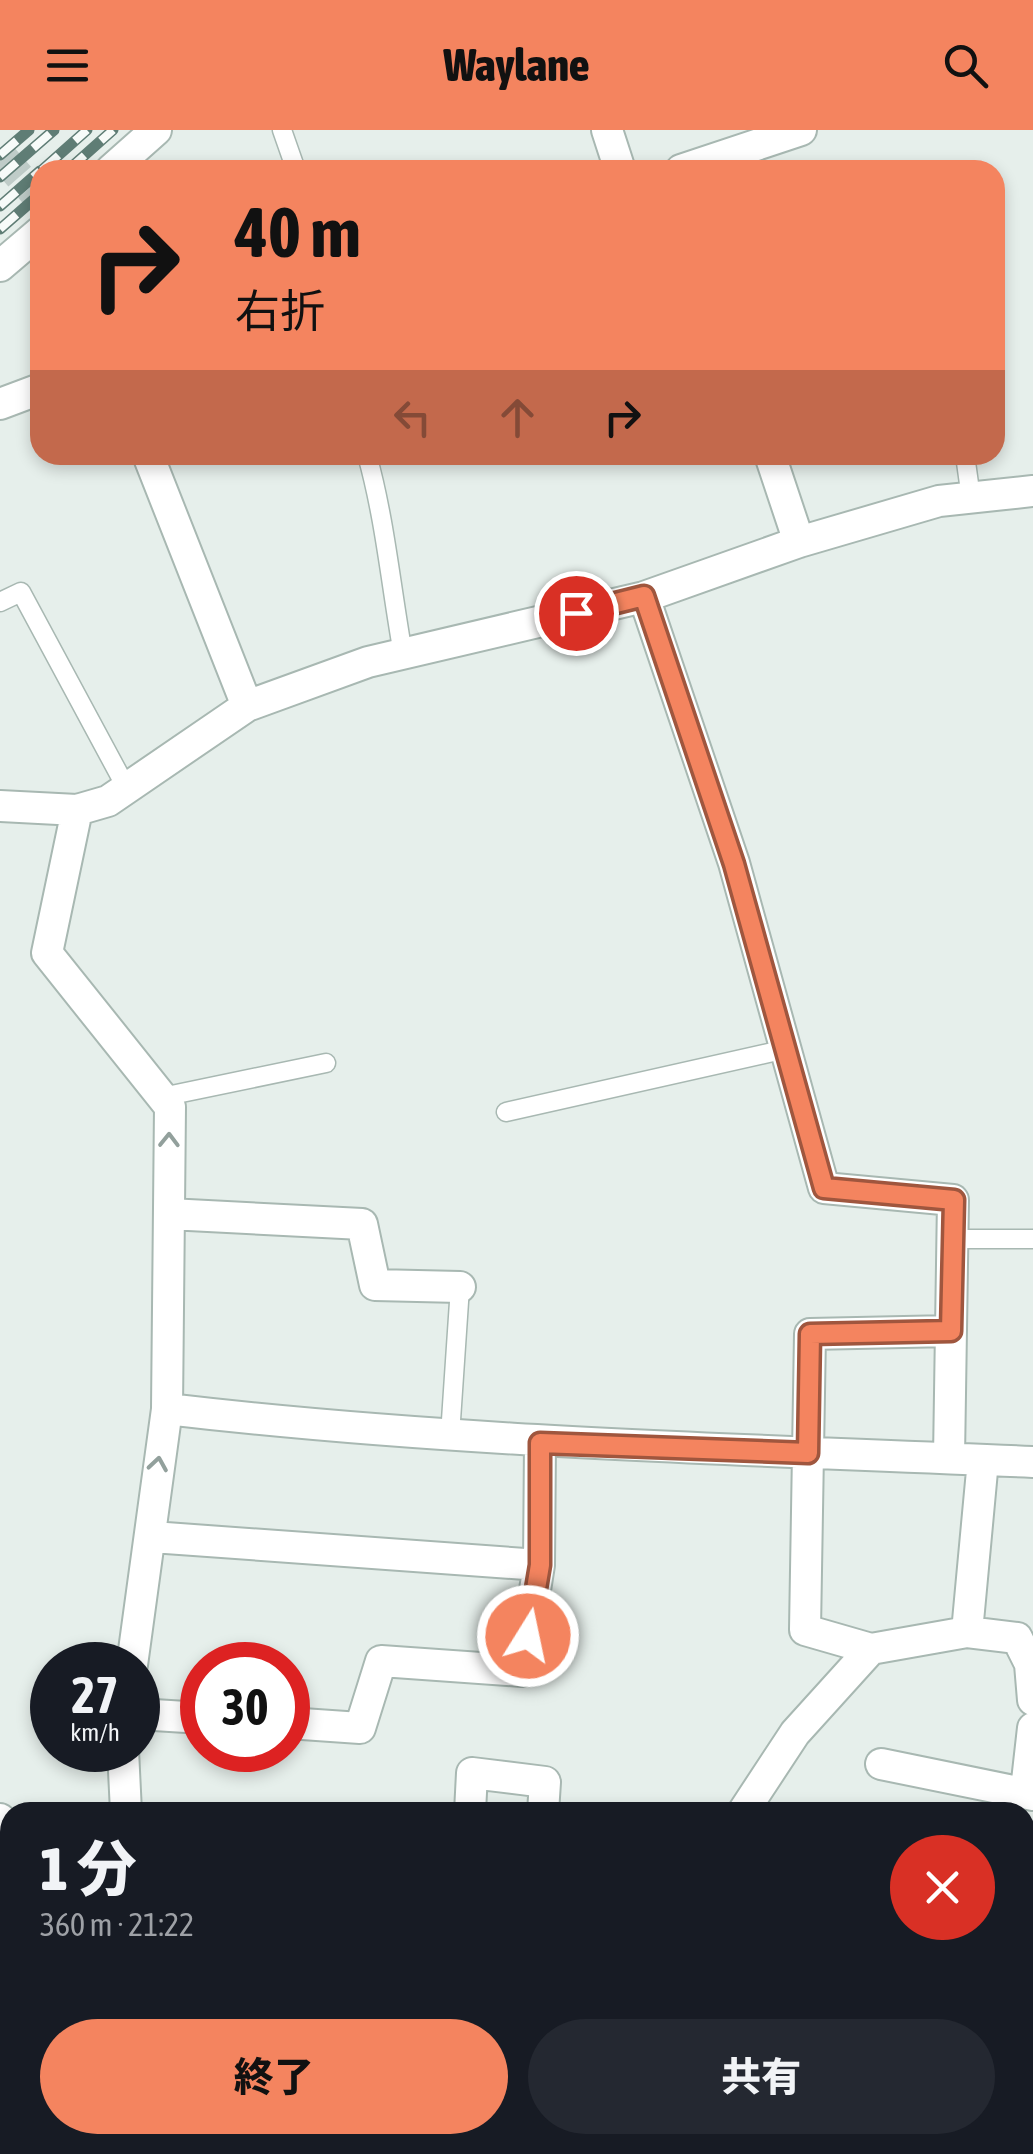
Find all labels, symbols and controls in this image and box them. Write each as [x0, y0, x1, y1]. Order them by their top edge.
icon: menu [40, 38, 95, 93]
icon: search [938, 38, 993, 93]
text: Waylane [444, 39, 589, 91]
text: 40 m [235, 192, 361, 272]
icon: right [70, 200, 200, 330]
text: 右折 [235, 285, 325, 337]
icon: left [385, 390, 440, 445]
icon: ahead [490, 390, 545, 445]
icon: right [595, 390, 650, 445]
pin [534, 571, 619, 656]
icon: arrive [549, 586, 604, 641]
one-way arrow [159, 1132, 180, 1148]
one-way arrow [147, 1456, 168, 1473]
position arrow [476, 1584, 580, 1688]
speed limit sign: 30 [180, 1642, 310, 1772]
text: 27 [71, 1666, 118, 1724]
text: km/h [70, 1718, 120, 1746]
text: 1 分 [40, 1834, 136, 1903]
button: close [890, 1835, 995, 1940]
text: 360 m · 21:22 [40, 1906, 194, 1943]
button: 終了 [40, 2019, 508, 2134]
button: 共有 [528, 2019, 995, 2134]

